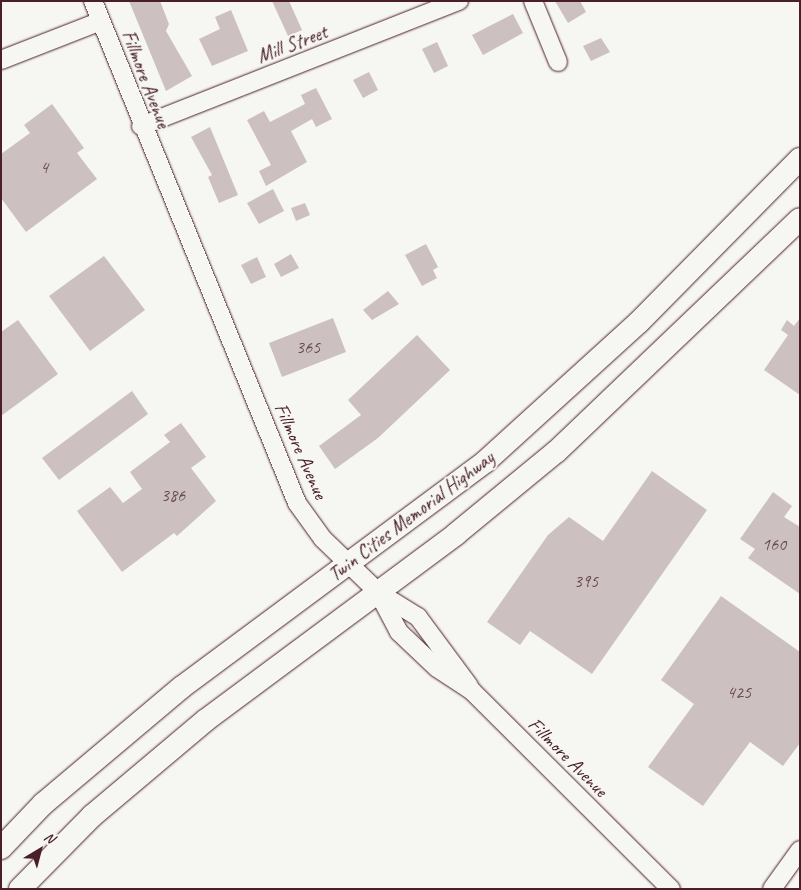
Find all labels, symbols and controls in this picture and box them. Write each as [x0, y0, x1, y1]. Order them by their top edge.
street label: Mill Street [253, 20, 331, 68]
street label: Fillmore Avenue [116, 27, 176, 131]
house number: 4 [40, 156, 48, 178]
house number: 365 [296, 336, 320, 358]
street label: Fillmore Avenue [269, 399, 333, 503]
street label: Twin Cities Memorial Highway [324, 446, 498, 586]
house number: 386 [161, 484, 185, 506]
house number: 160 [762, 533, 786, 555]
house number: 395 [574, 570, 598, 592]
house number: 425 [727, 681, 751, 703]
street label: Fillmore Avenue [523, 712, 613, 802]
north arrow [15, 825, 65, 875]
text: N [41, 828, 58, 847]

